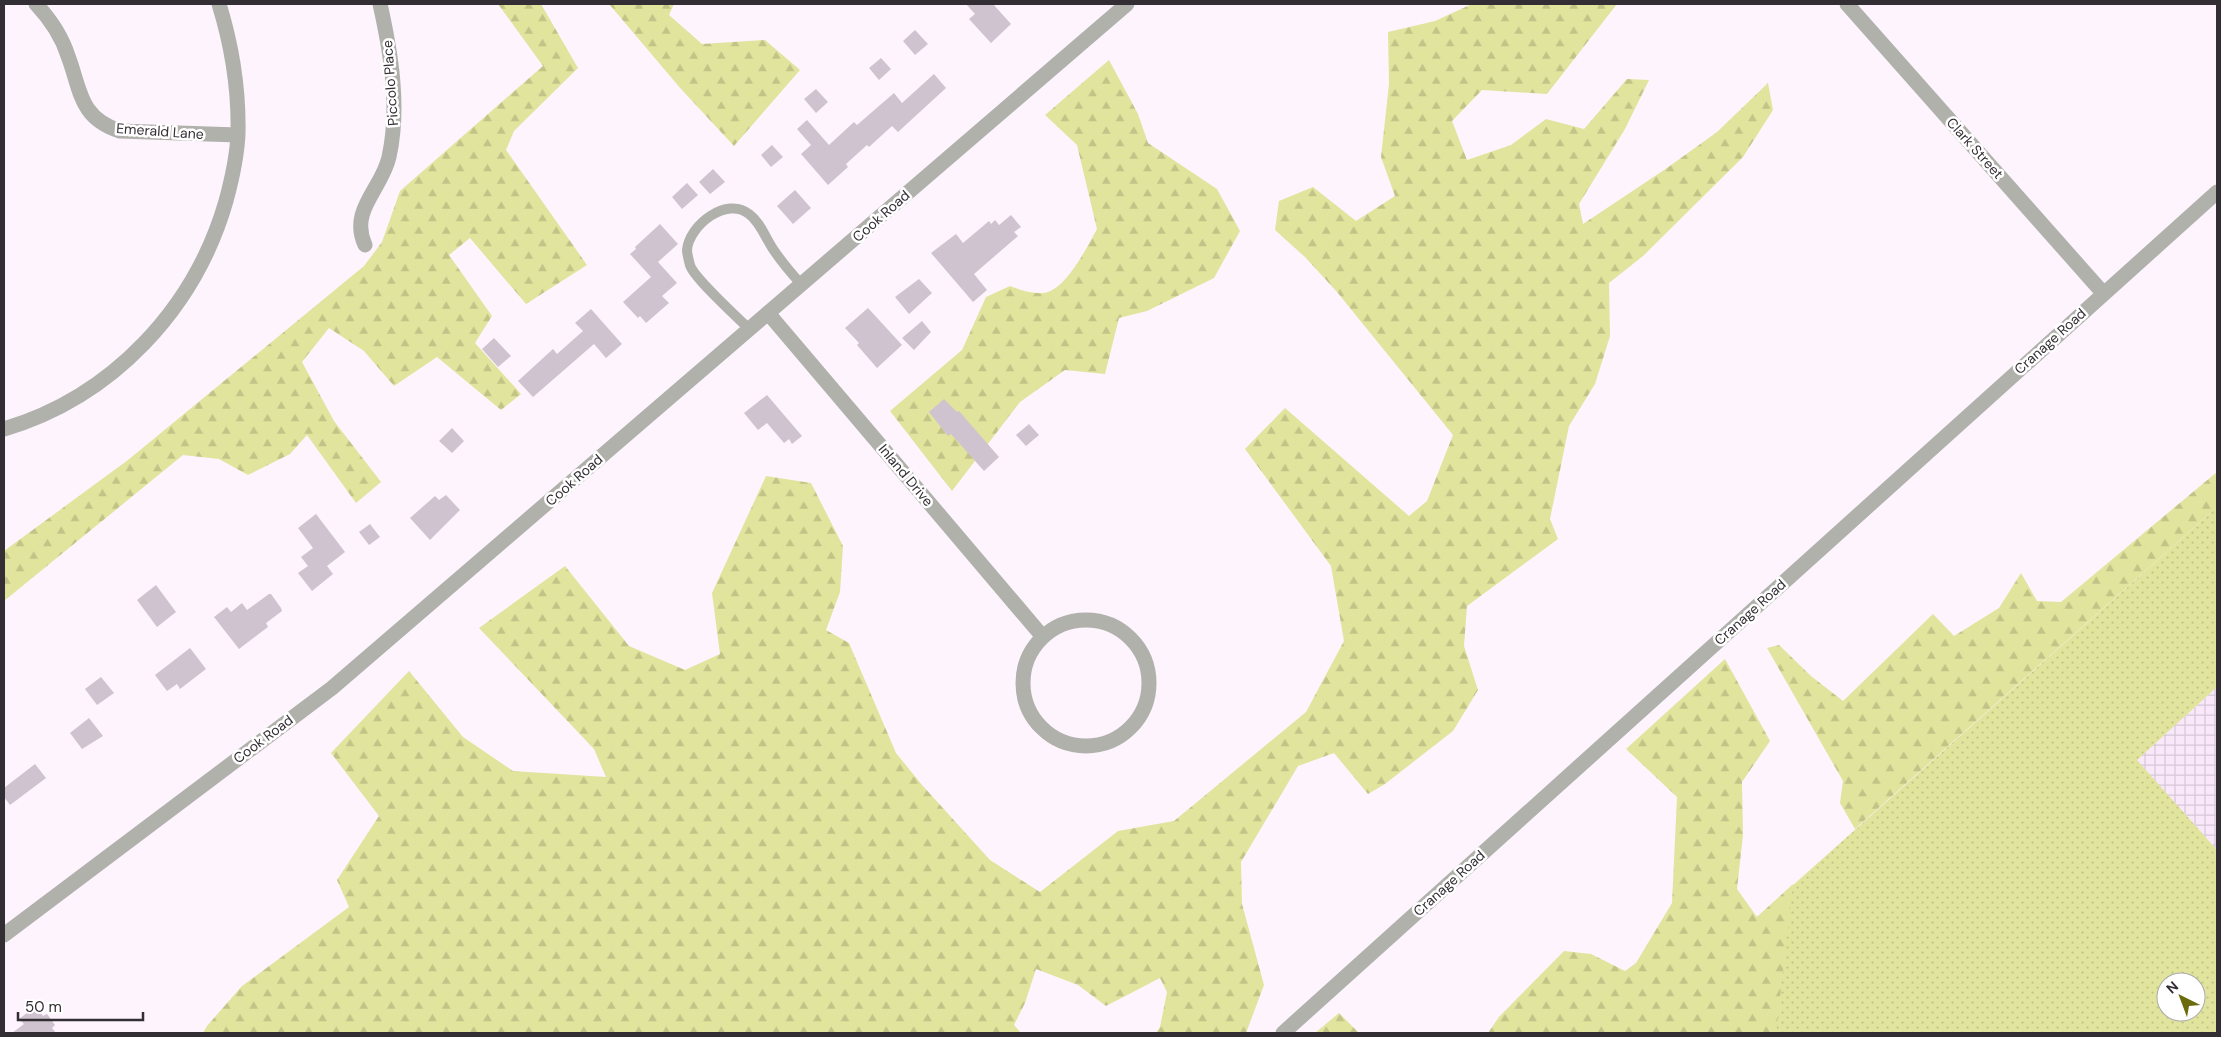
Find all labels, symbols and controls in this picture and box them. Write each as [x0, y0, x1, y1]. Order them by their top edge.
street label: Piccolo Place [378, 40, 402, 126]
street label: Clark Street [1943, 114, 2007, 182]
street label: Emerald Lane [116, 119, 204, 143]
street label: Cook Road [849, 186, 913, 246]
street label: Cranage Road [2010, 304, 2090, 378]
street label: Inland Drive [875, 440, 937, 510]
street label: Cook Road [542, 450, 606, 510]
street label: Cranage Road [1710, 575, 1790, 649]
street label: Cook Road [230, 711, 296, 767]
street label: Cranage Road [1409, 846, 1489, 920]
north arrow [2156, 972, 2206, 1022]
text: N [2162, 977, 2182, 997]
scale bar [18, 990, 142, 1022]
text: 50 m [25, 997, 62, 1017]

